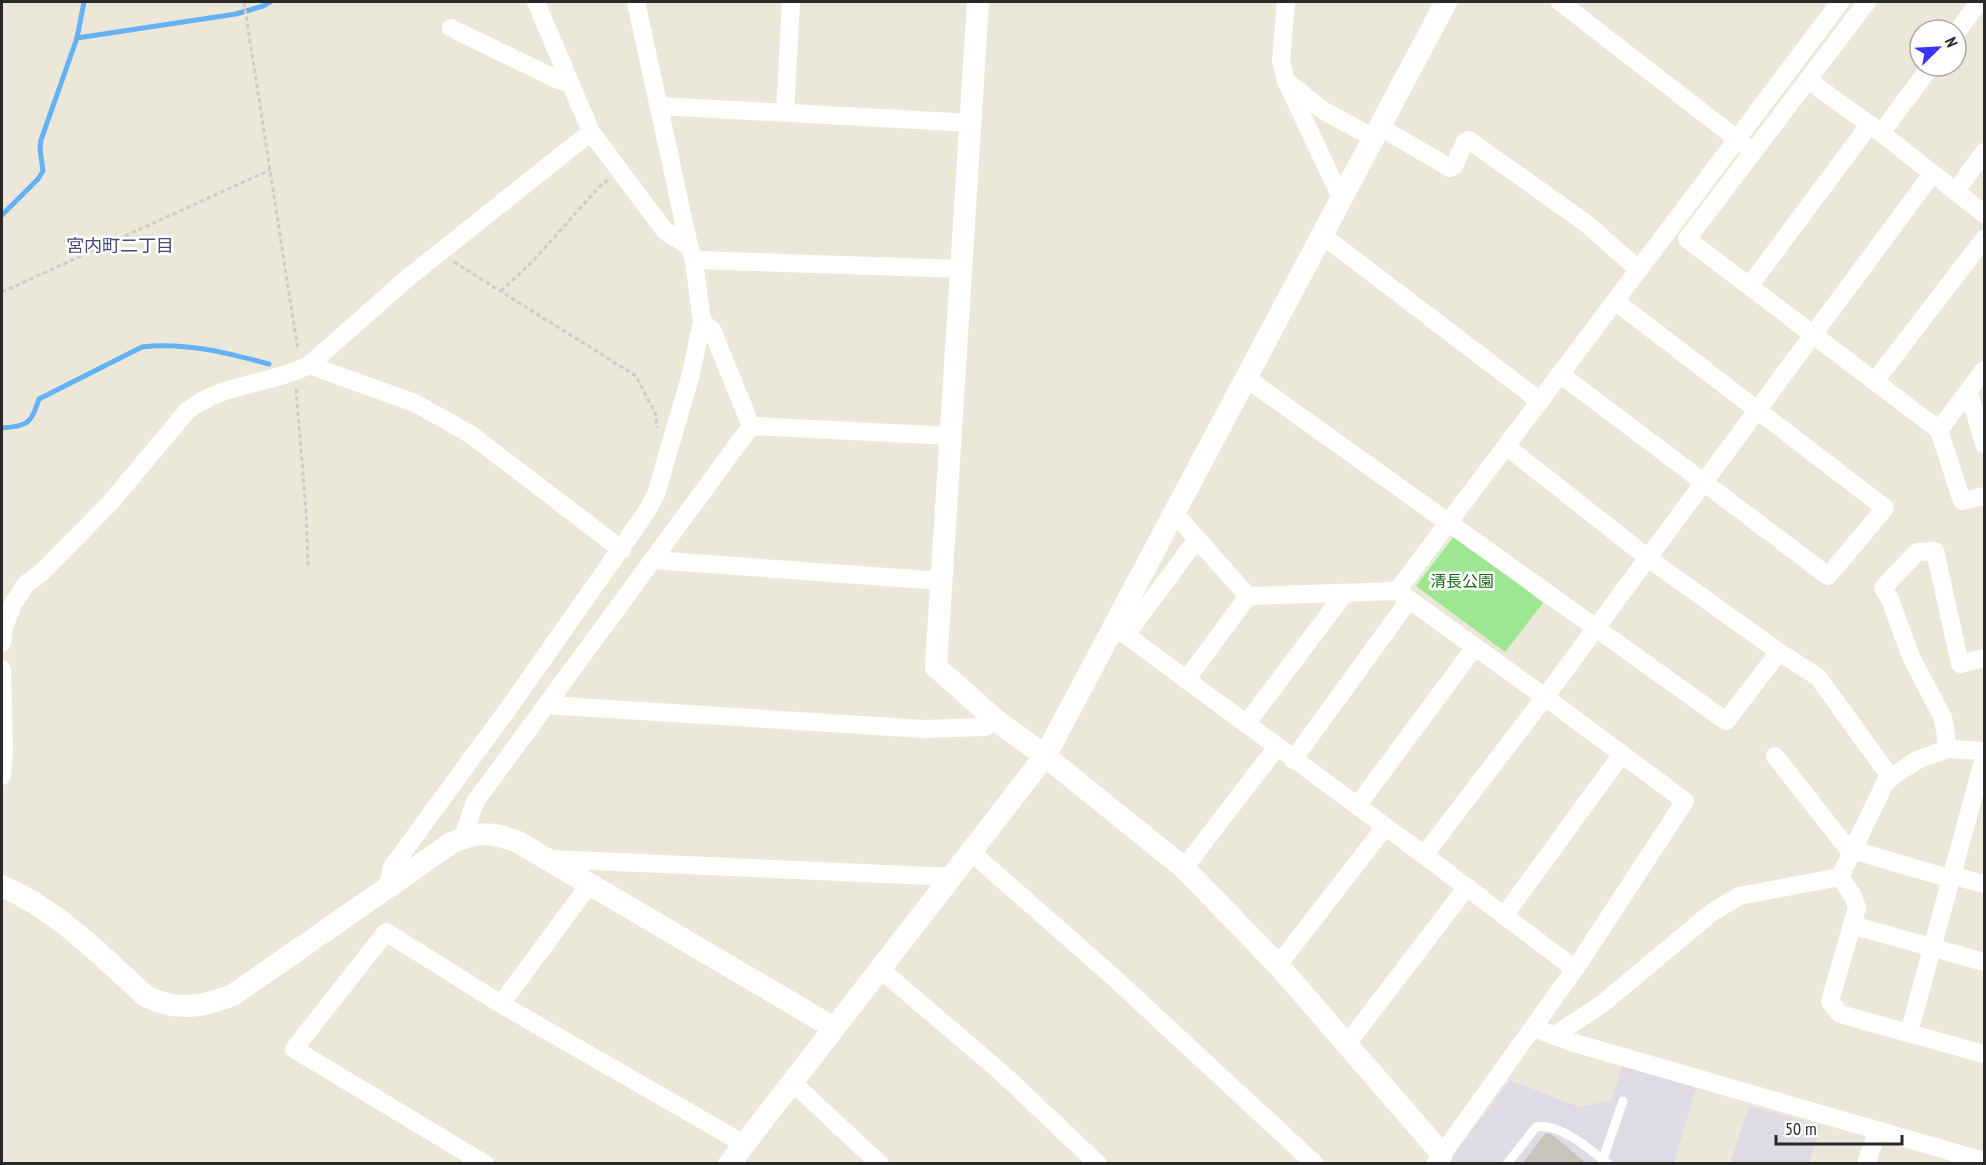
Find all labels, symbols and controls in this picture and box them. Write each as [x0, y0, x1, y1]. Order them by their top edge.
north arrow [1908, 18, 1968, 78]
text: N [1941, 34, 1963, 50]
district label: 宮内町二丁目 [66, 234, 174, 257]
park label: 清長公園 [1430, 571, 1494, 591]
scale bar [1776, 1108, 1902, 1146]
text: 50 m [1785, 1117, 1817, 1140]

